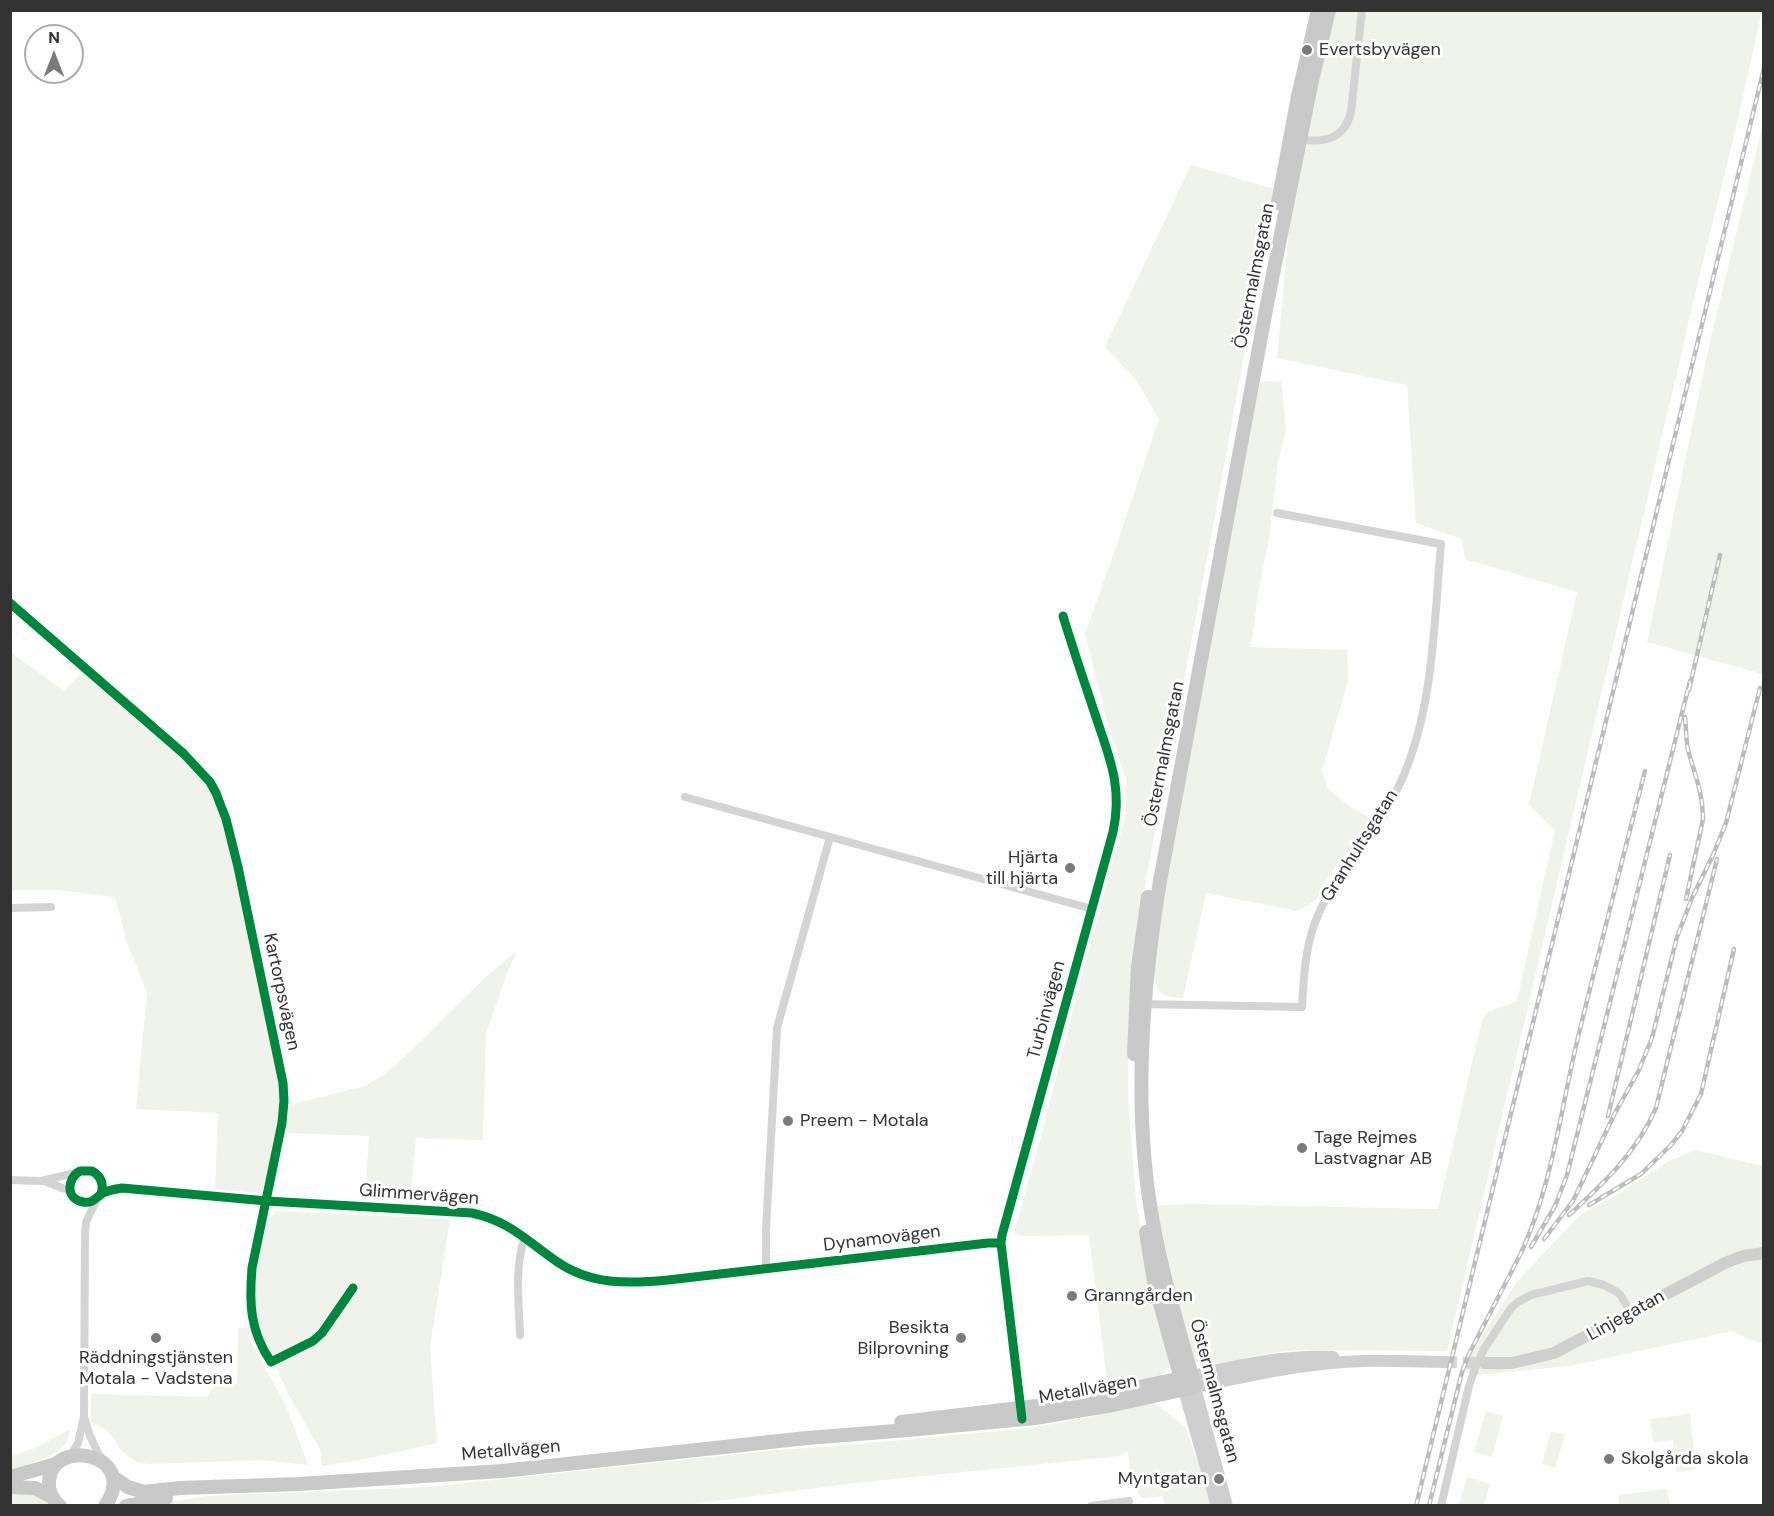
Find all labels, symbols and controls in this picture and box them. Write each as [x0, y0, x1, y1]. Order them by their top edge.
north arrow [24, 24, 84, 84]
text: N [48, 27, 60, 48]
place label: Evertsbyvägen [1319, 39, 1441, 61]
marker: Evertsbyvägen [1300, 43, 1314, 57]
street label: Östermalmsgatan [1230, 201, 1280, 351]
street label: Östermalmsgatan [1140, 679, 1190, 829]
street label: Granhultsgatan [1317, 786, 1403, 906]
place label: Hjärta till hjärta [986, 847, 1058, 890]
marker: Hjärta till hjärta [1063, 861, 1077, 875]
street label: Kartorpsvägen [258, 931, 304, 1053]
street label: Turbinvägen [1024, 958, 1070, 1062]
place label: Preem - Motala [800, 1110, 929, 1132]
marker: Preem - Motala [781, 1114, 795, 1128]
place label: Tage Rejmes Lastvagnar AB [1314, 1127, 1432, 1170]
marker: Tage Rejmes Lastvagnar AB [1295, 1141, 1309, 1155]
street label: Glimmervägen [358, 1180, 480, 1210]
street label: Dynamovägen [822, 1221, 942, 1257]
place label: Granngården [1084, 1285, 1193, 1307]
street label: Linjegatan [1583, 1286, 1669, 1346]
marker: Granngården [1065, 1289, 1079, 1303]
place label: Besikta Bilprovning [857, 1317, 949, 1360]
street label: Östermalmsgatan [1184, 1317, 1244, 1465]
marker: Räddningstjänsten Motala - Vadstena [149, 1331, 163, 1345]
marker: Besikta Bilprovning [954, 1331, 968, 1345]
place label: Räddningstjänsten Motala - Vadstena [79, 1347, 233, 1390]
street label: Metallvägen [1037, 1371, 1139, 1409]
street label: Metallvägen [461, 1436, 561, 1466]
place label: Skolgårda skola [1621, 1448, 1749, 1470]
marker: Skolgårda skola [1602, 1452, 1616, 1466]
place label: Myntgatan [1118, 1468, 1207, 1490]
marker: Myntgatan [1212, 1472, 1226, 1486]

